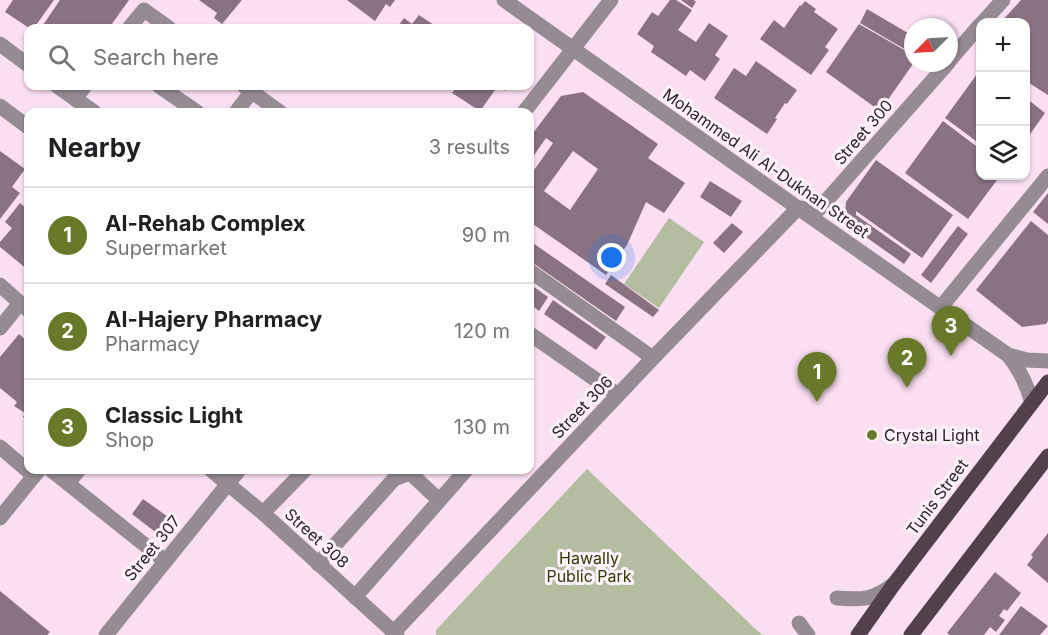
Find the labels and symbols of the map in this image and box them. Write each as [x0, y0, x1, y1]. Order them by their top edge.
north arrow [904, 18, 958, 72]
street label: Mohammed Ali Al-Dukhan Street [659, 84, 873, 242]
street label: Street 300 [829, 95, 897, 169]
your location [597, 243, 626, 272]
pin: 3 [932, 306, 970, 356]
pin: 2 [888, 338, 926, 388]
pin: 1 [798, 352, 836, 402]
street label: Street 306 [547, 371, 617, 443]
place label: Crystal Light [884, 425, 980, 445]
marker: Crystal Light [865, 428, 879, 442]
street label: Tunis Street [902, 455, 972, 539]
street label: Street 308 [281, 504, 353, 572]
street label: Street 307 [120, 511, 184, 585]
park label: Hawally Public Park [546, 548, 632, 586]

